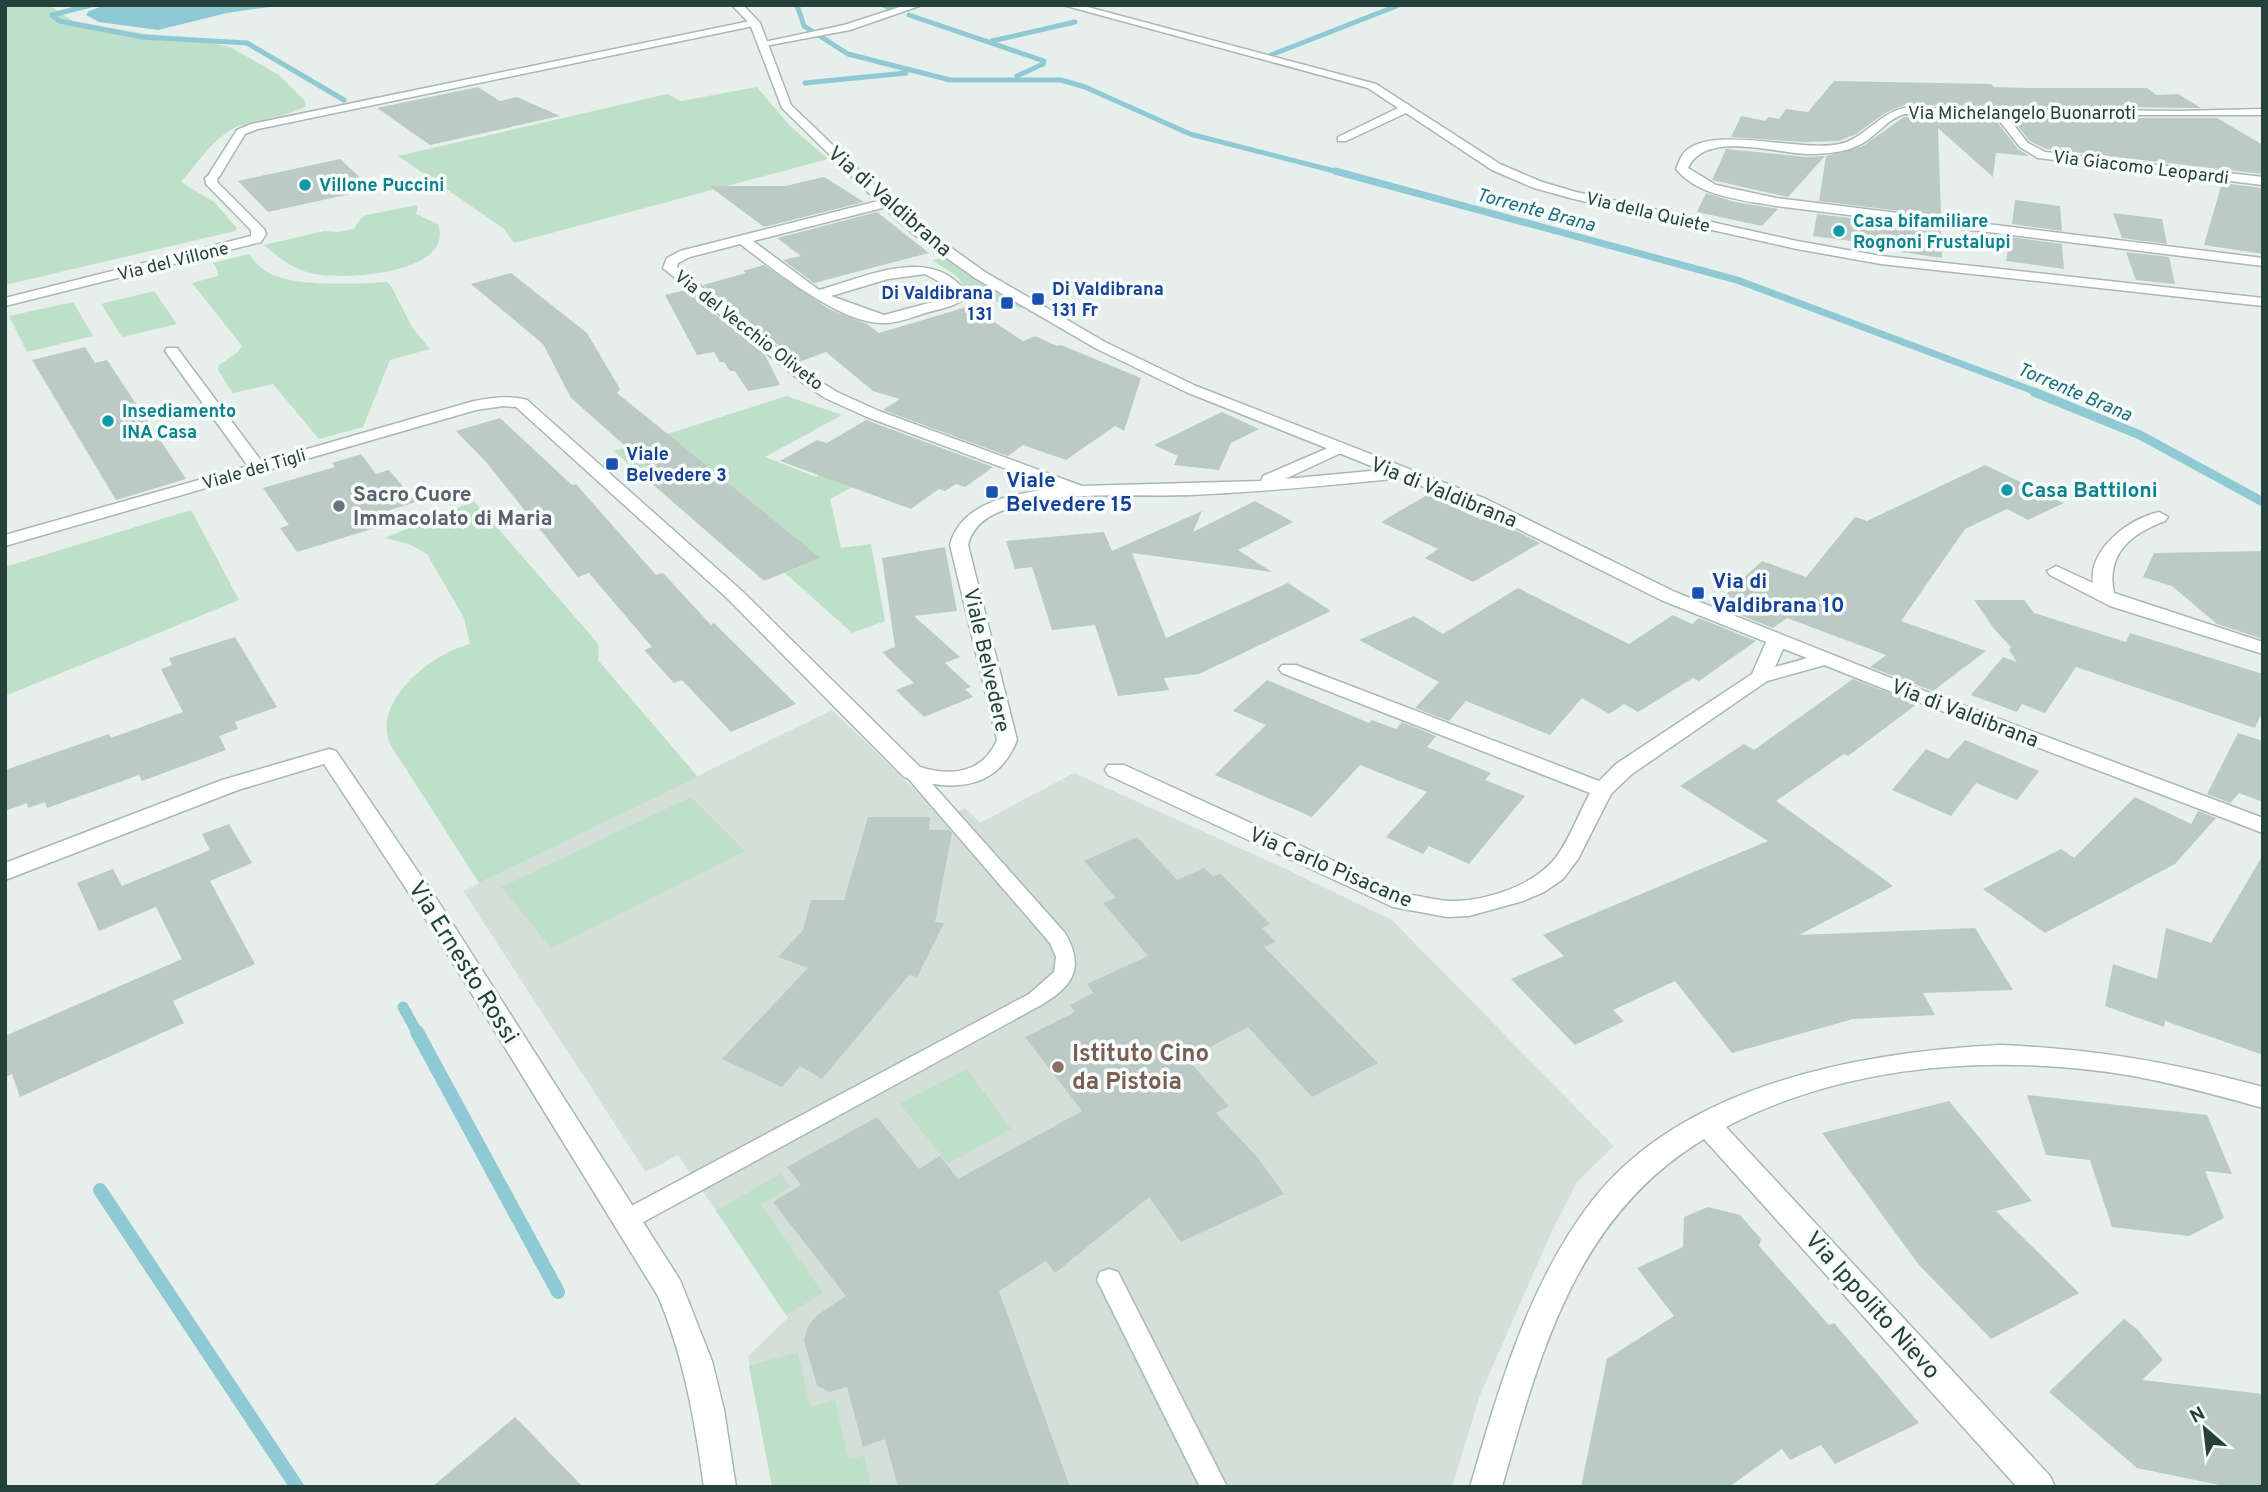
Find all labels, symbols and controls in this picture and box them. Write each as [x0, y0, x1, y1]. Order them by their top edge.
street label: Via Michelangelo Buonarroti [1908, 103, 2136, 126]
street label: Via di Valdibrana [821, 141, 957, 263]
street label: Via Giacomo Leopardi [2052, 146, 2230, 191]
place label: Villone Puccini [319, 175, 444, 198]
marker: Villone Puccini [297, 177, 313, 193]
water label: Torrente Brana [1473, 184, 1598, 238]
street label: Via della Quiete [1583, 188, 1712, 239]
place label: Casa bifamiliare Rognoni Frustalupi [1853, 211, 2011, 255]
marker: Casa bifamiliare Rognoni Frustalupi [1831, 223, 1847, 239]
street label: Via del Villone [115, 238, 231, 287]
street label: Via del Vecchio Oliveto [669, 266, 827, 397]
place label: Di Valdibrana 131 Fr [1052, 279, 1164, 323]
place label: Di Valdibrana 131 [881, 283, 993, 327]
marker: Di Valdibrana 131 Fr [1030, 291, 1046, 307]
marker: Di Valdibrana 131 [999, 295, 1015, 311]
water label: Torrente Brana [2013, 358, 2135, 428]
place label: Insediamento INA Casa [122, 401, 236, 445]
marker: Insediamento INA Casa [100, 413, 116, 429]
place label: Viale Belvedere 3 [626, 444, 727, 488]
street label: Viale dei Tigli [200, 445, 309, 496]
street label: Via di Valdibrana [1366, 452, 1521, 535]
marker: Viale Belvedere 3 [604, 456, 620, 472]
place label: Viale Belvedere 15 [1006, 468, 1132, 519]
place label: Casa Battiloni [2021, 478, 2158, 505]
place label: Sacro Cuore Immacolato di Maria [353, 482, 552, 533]
marker: Casa Battiloni [1999, 482, 2015, 498]
marker: Viale Belvedere 15 [984, 484, 1000, 500]
marker: Sacro Cuore Immacolato di Maria [331, 498, 347, 514]
place label: Via di Valdibrana 10 [1712, 569, 1844, 620]
marker: Via di Valdibrana 10 [1690, 585, 1706, 601]
street label: Viale Belvedere [956, 586, 1015, 735]
street label: Via di Valdibrana [1887, 674, 2042, 755]
street label: Via Carlo Pisacane [1245, 822, 1416, 915]
street label: Via Ernesto Rossi [400, 876, 524, 1050]
place label: Istituto Cino da Pistoia [1072, 1040, 1209, 1098]
marker: Istituto Cino da Pistoia [1050, 1059, 1066, 1075]
street label: Via Ippolito Nievo [1797, 1226, 1946, 1387]
north arrow [2170, 1394, 2240, 1464]
text: N [2186, 1402, 2210, 1430]

